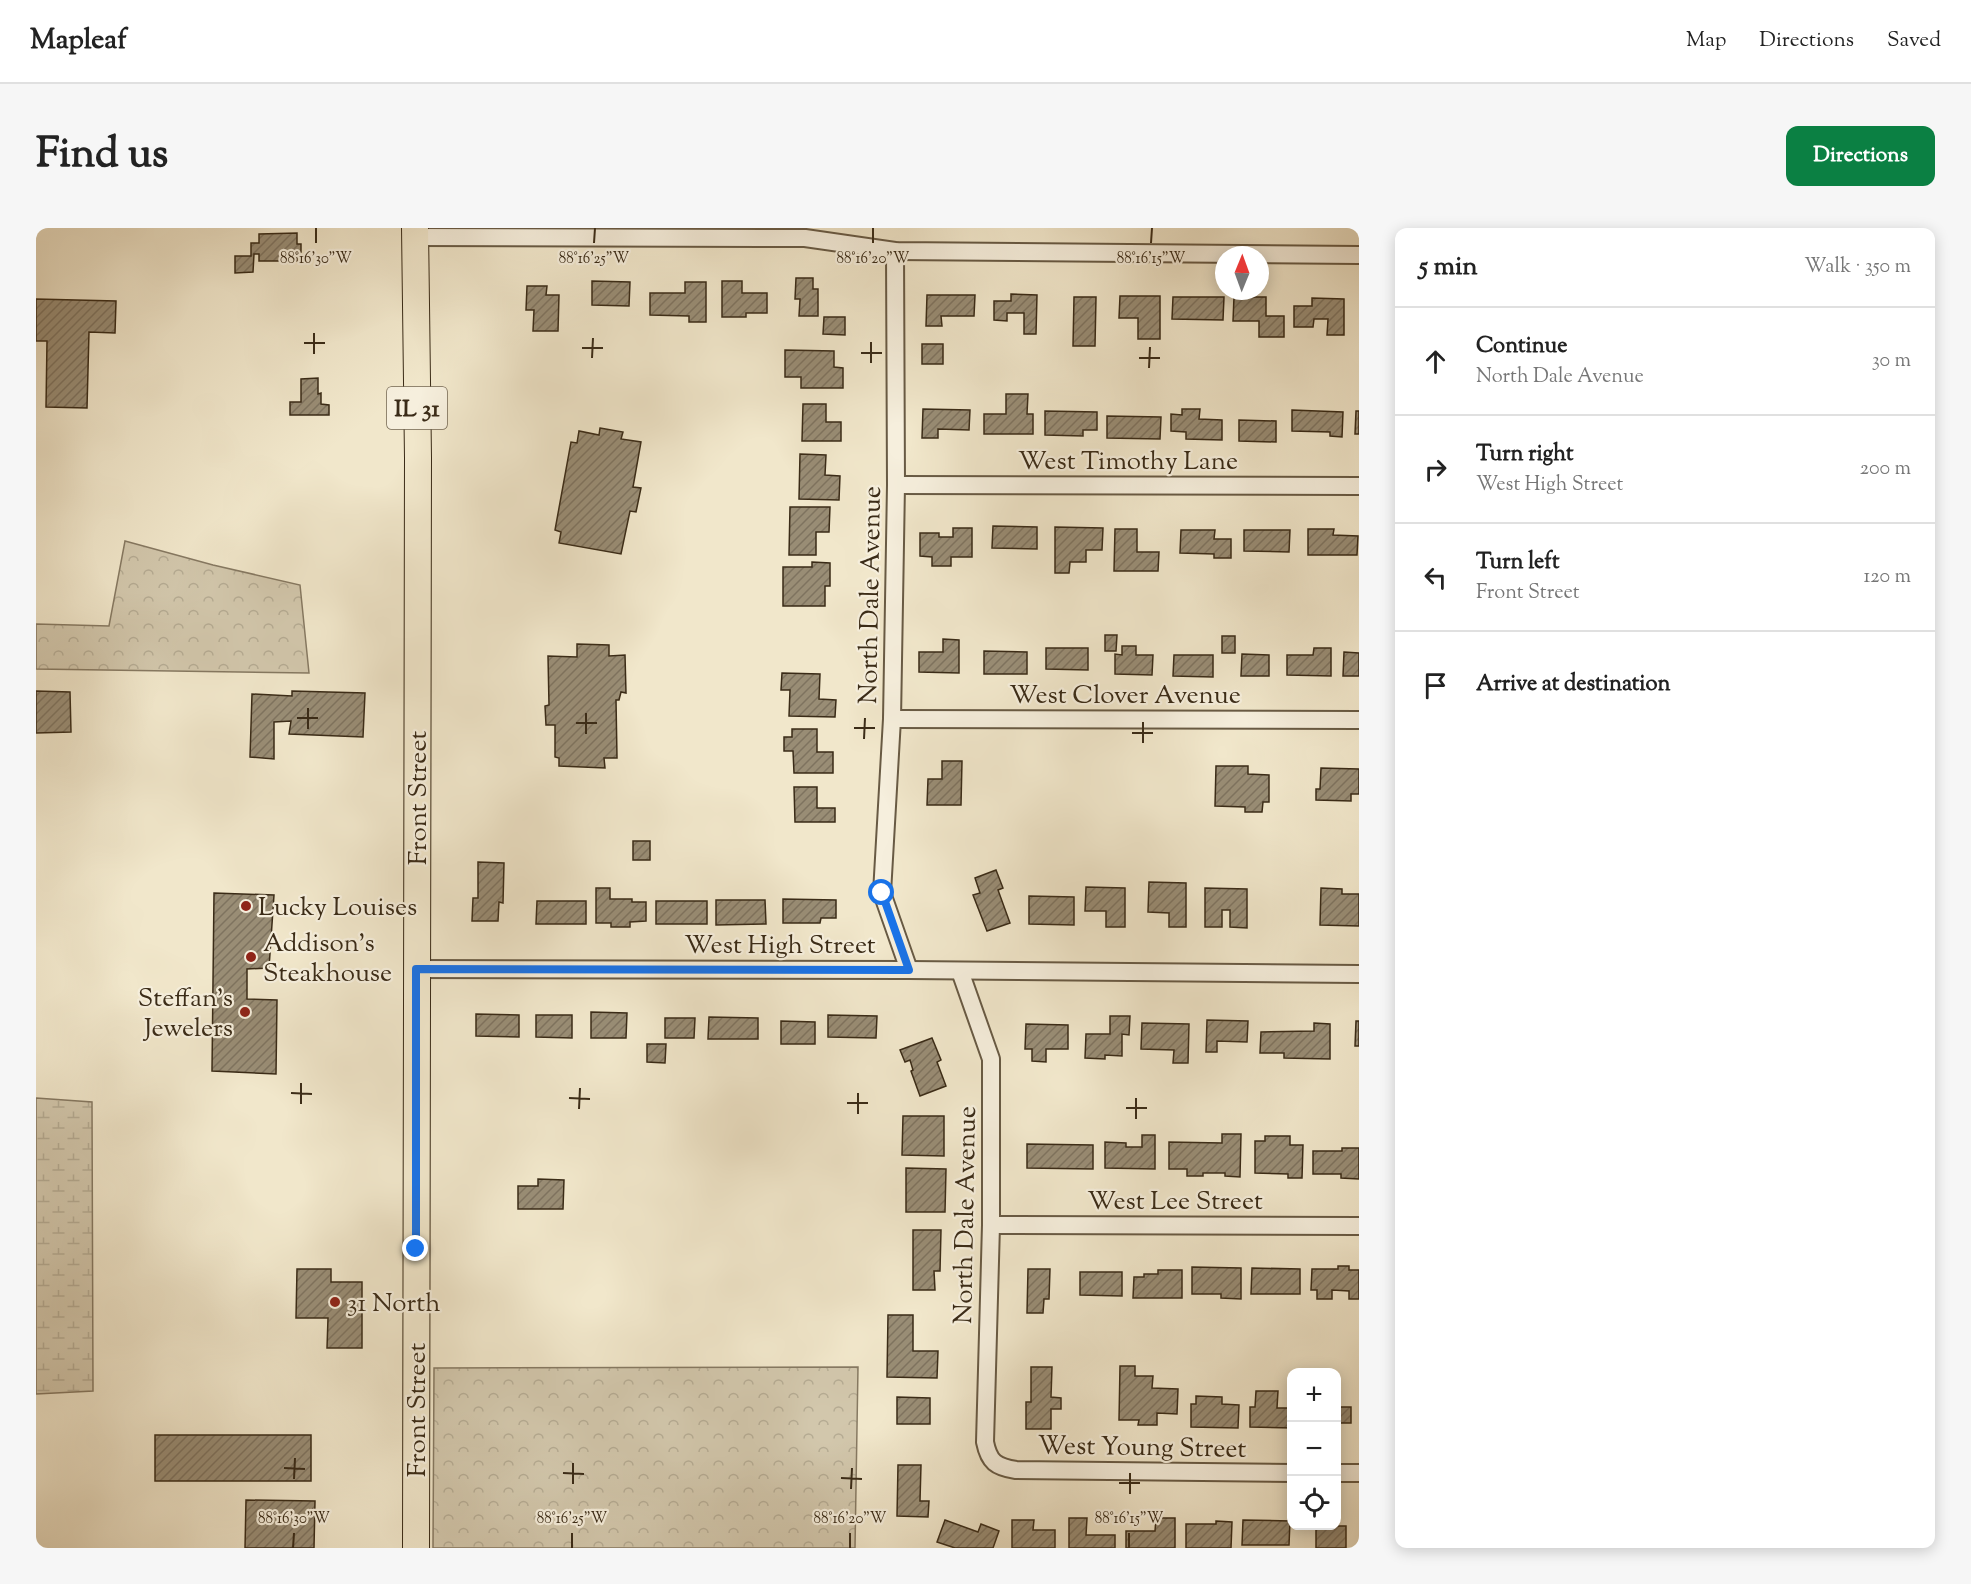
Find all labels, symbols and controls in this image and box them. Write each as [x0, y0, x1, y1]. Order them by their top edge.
text: Mapleaf [30, 21, 127, 61]
text: Map [1686, 26, 1726, 56]
text: Directions [1759, 26, 1854, 56]
text: Saved [1887, 26, 1941, 56]
text: Find us [36, 126, 168, 186]
button: Directions [1786, 126, 1935, 186]
north arrow [1215, 246, 1269, 300]
text: 88°16'30"W [280, 249, 352, 270]
text: 88°16'25"W [559, 249, 630, 270]
text: 88°16'20"W [837, 249, 910, 270]
text: 88°16'15"W [1117, 249, 1186, 270]
text: 5 min [1419, 249, 1478, 286]
text: Walk · 350 m [1804, 253, 1911, 282]
text: Continue [1476, 331, 1567, 363]
icon: ahead [1419, 345, 1452, 378]
text: 30 m [1872, 347, 1911, 376]
text: North Dale Avenue [1476, 363, 1644, 392]
road number: IL 31 [387, 387, 447, 429]
text: Turn right [1476, 439, 1573, 471]
street label: West Timothy Lane [1018, 444, 1238, 481]
icon: right [1419, 453, 1452, 486]
text: 200 m [1860, 455, 1911, 484]
text: West High Street [1476, 471, 1623, 500]
street label: North Dale Avenue [851, 486, 892, 704]
text: Turn left [1476, 547, 1559, 579]
icon: left [1419, 561, 1452, 594]
text: 120 m [1863, 563, 1911, 592]
text: Front Street [1476, 579, 1580, 608]
icon: arrive [1419, 669, 1452, 702]
text: Arrive at destination [1476, 669, 1671, 701]
street label: West Clover Avenue [1009, 678, 1241, 715]
street label: Front Street [401, 731, 438, 865]
route start [868, 879, 894, 905]
place label: Lucky Louises [258, 890, 417, 927]
marker: Lucky Louises [239, 899, 253, 913]
place label: Addison's Steakhouse [263, 926, 392, 993]
street label: West High Street [684, 928, 876, 965]
marker: Addison's Steakhouse [244, 950, 258, 964]
place label: Steffan's Jewelers [138, 981, 233, 1048]
marker: Steffan's Jewelers [238, 1005, 252, 1019]
street label: North Dale Avenue [946, 1106, 987, 1324]
street label: West Lee Street [1087, 1184, 1263, 1221]
route end [402, 1235, 428, 1261]
place label: 31 North [347, 1286, 440, 1323]
marker: 31 North [328, 1295, 342, 1309]
street label: Front Street [400, 1343, 437, 1477]
map controls [1287, 1368, 1341, 1530]
button: + [1287, 1368, 1341, 1422]
button: − [1287, 1422, 1341, 1476]
street label: West Young Street [1037, 1428, 1247, 1469]
button: locate [1287, 1476, 1341, 1530]
text: 88°16'30"W [258, 1509, 330, 1530]
text: 88°16'25"W [537, 1509, 608, 1530]
text: 88°16'20"W [814, 1509, 887, 1530]
text: 88°16'15"W [1095, 1509, 1164, 1530]

